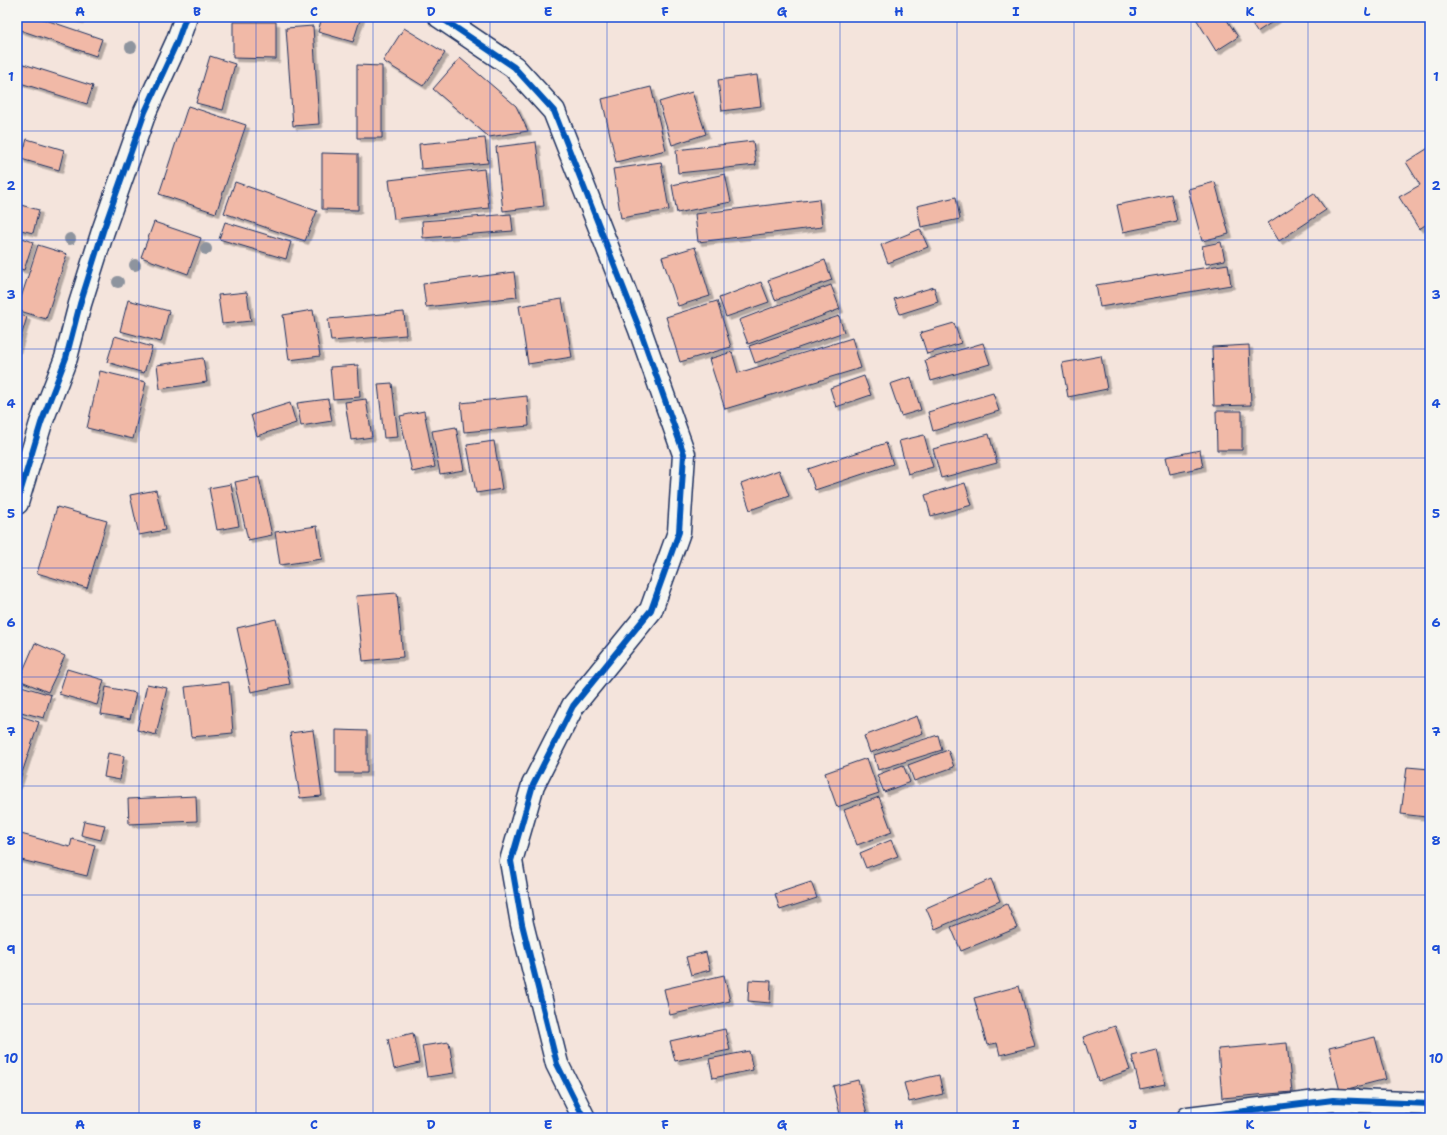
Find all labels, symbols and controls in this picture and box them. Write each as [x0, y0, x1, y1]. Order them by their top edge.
text: A [75, 3, 85, 20]
text: B [193, 3, 201, 20]
text: C [310, 3, 318, 20]
text: D [426, 3, 436, 20]
text: E [544, 3, 553, 20]
text: F [661, 3, 669, 20]
text: G [777, 3, 788, 20]
text: H [894, 3, 904, 20]
text: I [1012, 3, 1020, 20]
text: J [1129, 3, 1137, 20]
text: K [1246, 3, 1255, 20]
text: L [1363, 3, 1371, 20]
text: 1 [8, 68, 14, 85]
text: 1 [1433, 68, 1439, 85]
text: 2 [6, 177, 16, 194]
text: 2 [1431, 177, 1441, 194]
text: 3 [6, 286, 16, 303]
text: 3 [1431, 286, 1441, 303]
text: 4 [6, 395, 16, 412]
text: 4 [1431, 395, 1441, 412]
text: 5 [7, 505, 15, 522]
text: 5 [1432, 505, 1440, 522]
text: 6 [6, 614, 16, 631]
text: 6 [1431, 614, 1441, 631]
text: 7 [6, 723, 16, 740]
text: 7 [1431, 723, 1441, 740]
text: 8 [6, 832, 16, 849]
text: 8 [1431, 832, 1441, 849]
text: 9 [6, 941, 16, 958]
text: 9 [1431, 941, 1441, 958]
text: 10 [4, 1050, 18, 1067]
text: 10 [1429, 1050, 1443, 1067]
text: A [75, 1116, 85, 1133]
text: B [193, 1116, 201, 1133]
text: C [310, 1116, 318, 1133]
text: D [426, 1116, 436, 1133]
text: E [544, 1116, 553, 1133]
text: F [661, 1116, 669, 1133]
text: G [777, 1116, 788, 1133]
text: H [894, 1116, 904, 1133]
text: I [1012, 1116, 1020, 1133]
text: J [1129, 1116, 1137, 1133]
text: K [1246, 1116, 1255, 1133]
text: L [1363, 1116, 1371, 1133]

